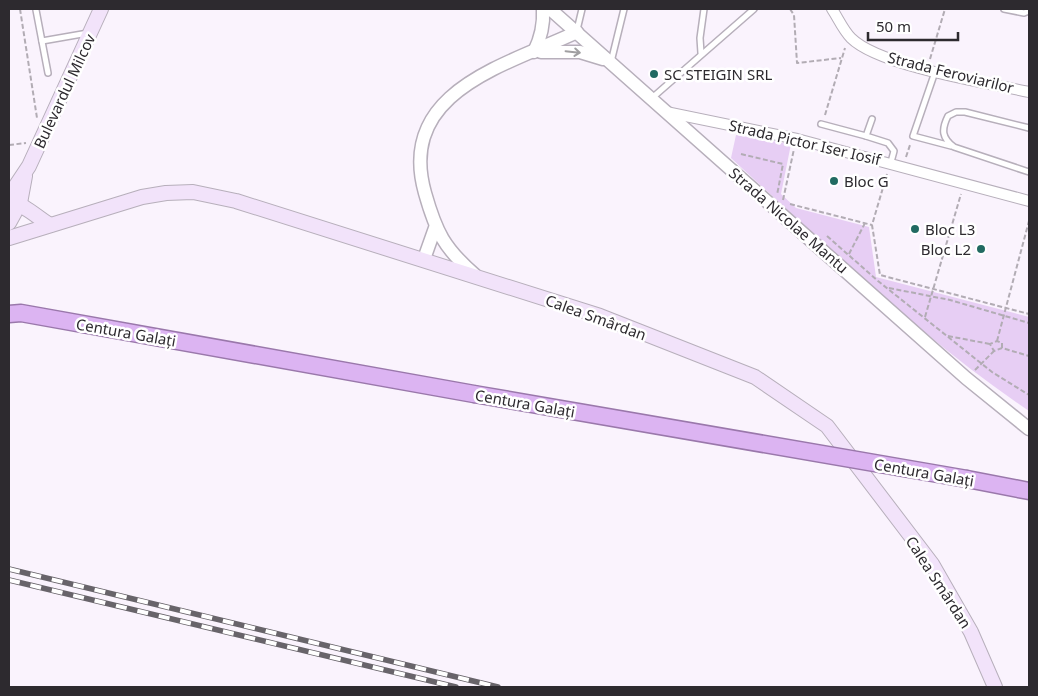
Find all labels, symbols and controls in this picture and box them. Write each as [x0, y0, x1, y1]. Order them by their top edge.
scale bar [868, 10, 958, 42]
text: 50 m [876, 16, 911, 36]
street label: Bulevardul Milcov [29, 30, 99, 152]
one-way arrow [565, 47, 581, 57]
street label: Strada Feroviarilor [886, 47, 1016, 97]
place label: SC STEIGIN SRL [664, 64, 772, 84]
marker: SC STEIGIN SRL [648, 68, 660, 80]
street label: Strada Pictor Iser Iosif [727, 115, 884, 169]
street label: Strada Nicolae Mantu [725, 163, 853, 277]
place label: Bloc G [844, 171, 889, 191]
marker: Bloc G [828, 175, 840, 187]
place label: Bloc L3 [925, 219, 975, 239]
marker: Bloc L3 [909, 223, 921, 235]
place label: Bloc L2 [921, 239, 971, 259]
marker: Bloc L2 [975, 243, 987, 255]
street label: Calea Smârdan [543, 289, 649, 345]
street label: Centura Galați [75, 313, 177, 351]
street label: Centura Galați [474, 384, 576, 422]
street label: Centura Galați [873, 453, 975, 491]
street label: Calea Smârdan [902, 532, 976, 632]

